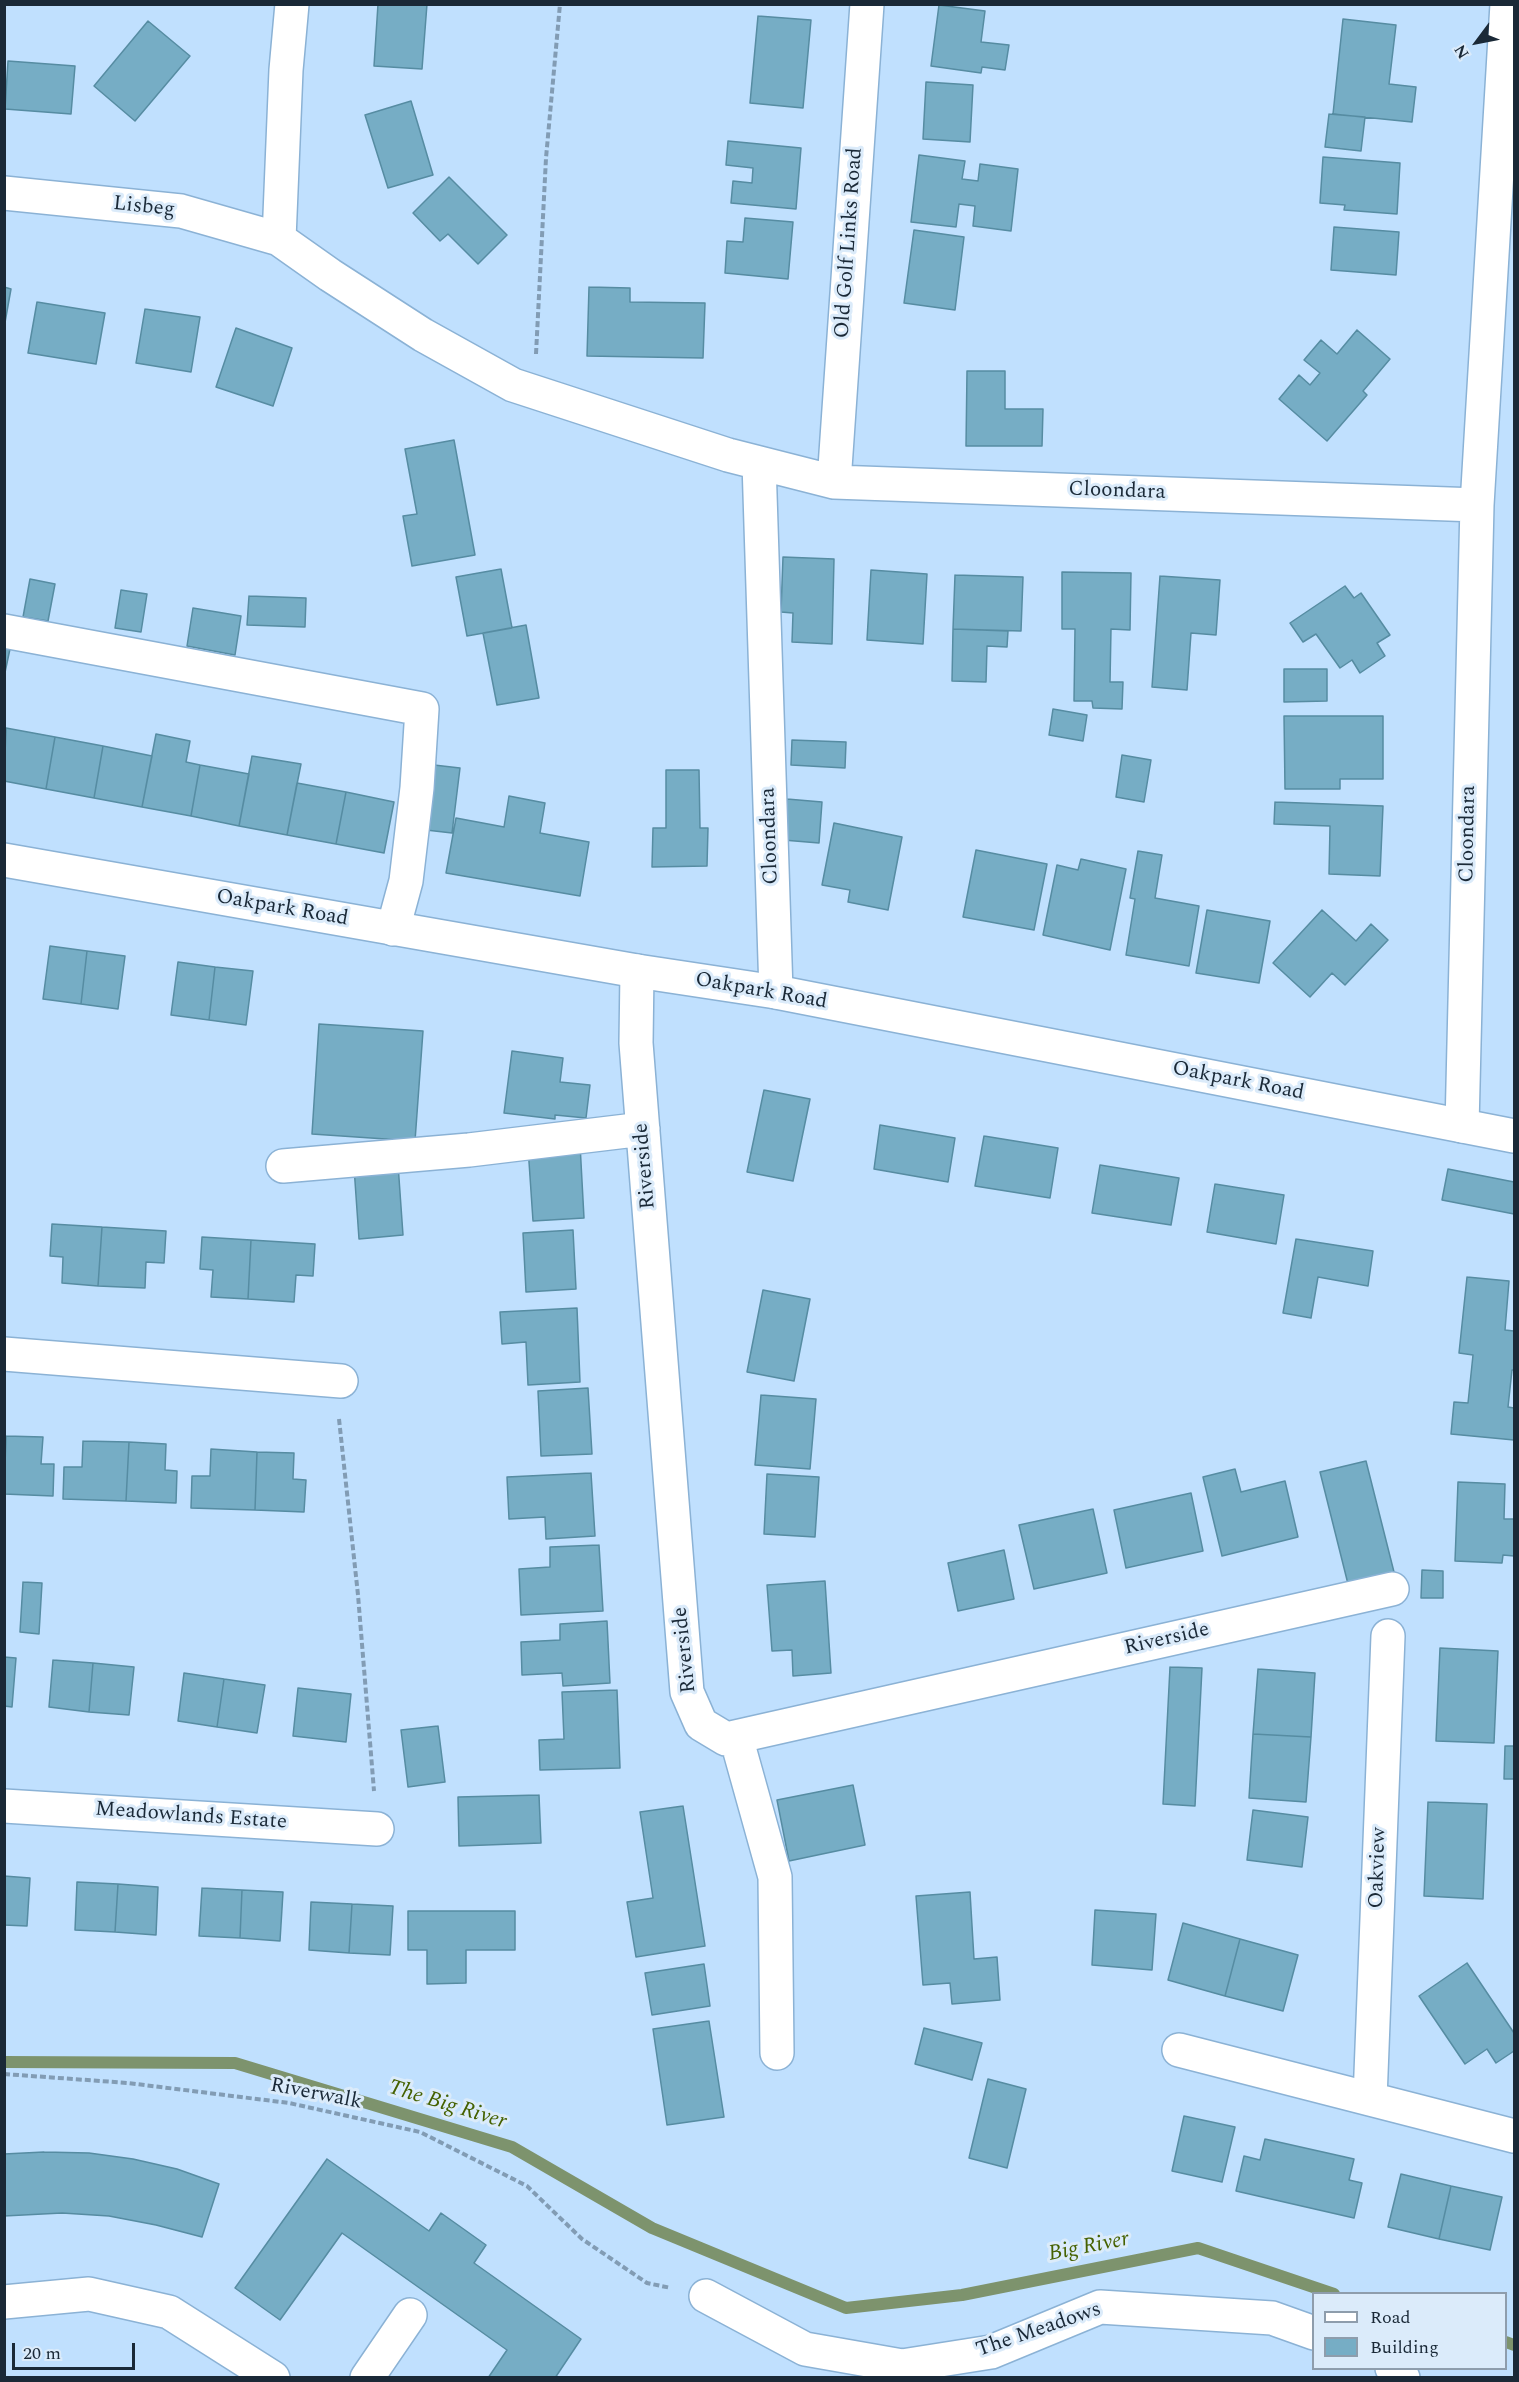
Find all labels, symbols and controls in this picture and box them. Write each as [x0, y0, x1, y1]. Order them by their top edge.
north arrow [1447, 12, 1507, 72]
text: N [1448, 40, 1475, 63]
street label: Old Golf Links Road [831, 147, 869, 339]
street label: Lisbeg [112, 192, 176, 224]
street label: Cloondara [1068, 478, 1166, 506]
street label: Cloondara [1456, 785, 1482, 883]
street label: Cloondara [757, 787, 785, 885]
street label: Oakpark Road [214, 885, 350, 933]
street label: Oakpark Road [693, 968, 829, 1016]
street label: Oakpark Road [1170, 1057, 1306, 1107]
street label: Riverside [630, 1122, 662, 1210]
street label: Riverside [669, 1606, 703, 1694]
street label: Riverside [1122, 1618, 1212, 1662]
street label: Meadowlands Estate [94, 1798, 288, 1836]
street label: Oakview [1365, 1827, 1393, 1909]
street label: Riverwalk [268, 2074, 364, 2116]
water label: The Big River [385, 2076, 509, 2136]
water label: Big River [1046, 2227, 1132, 2269]
legend [1312, 2292, 1507, 2370]
street label: The Meadows [973, 2298, 1105, 2364]
text: Road [1370, 2304, 1411, 2331]
scale bar [15, 2331, 138, 2369]
text: Building [1370, 2334, 1439, 2361]
text: 20 m [23, 2340, 61, 2367]

